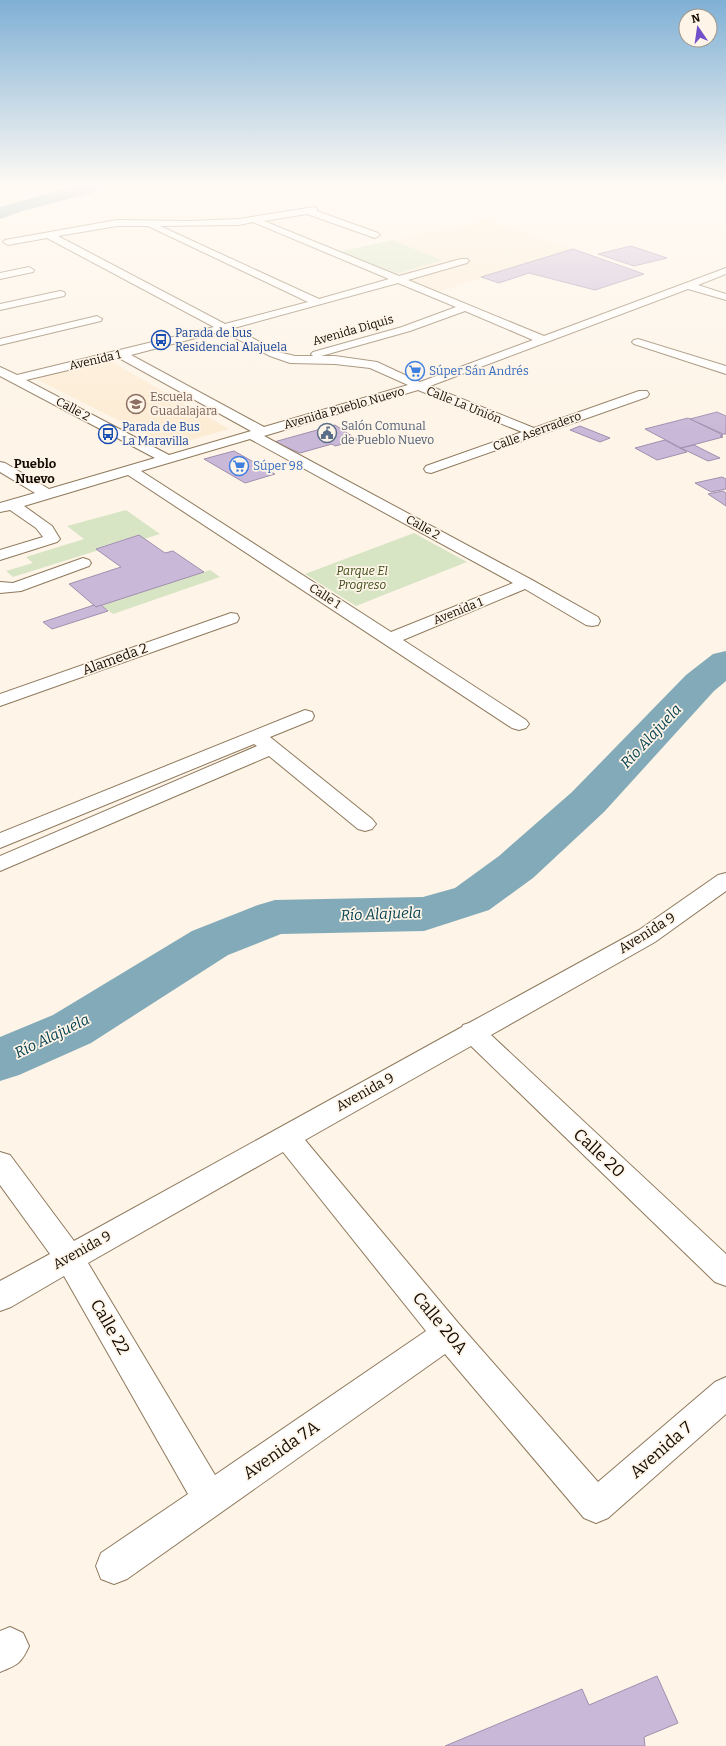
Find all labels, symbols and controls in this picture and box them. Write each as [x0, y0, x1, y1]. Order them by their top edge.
north arrow [678, 8, 718, 48]
text: N [690, 11, 702, 26]
street label: Avenida Diquis [311, 312, 395, 348]
place label: Parada de bus Residencial Alajuela [175, 326, 287, 354]
bus stop icon: Parada de bus Residencial Alajuela [150, 329, 172, 351]
street label: Avenida 1 [68, 347, 122, 373]
supermarket icon: Súper Sán Andrés [404, 360, 426, 382]
place label: Súper Sán Andrés [429, 364, 529, 378]
street label: Avenida Pueblo Nuevo [282, 384, 406, 432]
street label: Calle La Unión [424, 384, 504, 427]
place label: Escuela Guadalajara [150, 390, 218, 418]
school or university icon: Escuela Guadalajara [125, 393, 147, 415]
street label: Calle 2 [54, 394, 92, 424]
street label: Calle Aserradero [491, 409, 583, 453]
place label: Salón Comunal de Pueblo Nuevo [341, 419, 434, 447]
place label: Parada de Bus La Maravilla [122, 420, 200, 448]
public building icon: Salón Comunal de Pueblo Nuevo [316, 422, 338, 444]
bus stop icon: Parada de Bus La Maravilla [97, 423, 119, 445]
supermarket icon: Súper 98 [228, 455, 250, 477]
district label: Pueblo Nuevo [14, 456, 57, 486]
place label: Súper 98 [253, 459, 303, 473]
street label: Calle 2 [404, 512, 442, 542]
park label: Parque El Progreso [336, 564, 388, 592]
street label: Calle 1 [307, 581, 344, 611]
street label: Avenida 1 [431, 595, 485, 627]
street label: Alameda 2 [80, 639, 150, 679]
water label: Río Alajuela [617, 700, 685, 772]
water label: Río Alajuela [340, 904, 422, 924]
street label: Avenida 9 [615, 909, 679, 957]
water label: Río Alajuela [12, 1010, 92, 1062]
street label: Avenida 9 [333, 1069, 397, 1115]
street label: Calle 20 [569, 1124, 629, 1182]
street label: Avenida 9 [50, 1227, 114, 1273]
street label: Calle 20A [408, 1288, 472, 1358]
street label: Calle 22 [86, 1295, 134, 1359]
street label: Avenida 7A [239, 1416, 323, 1484]
street label: Avenida 7 [625, 1417, 697, 1483]

